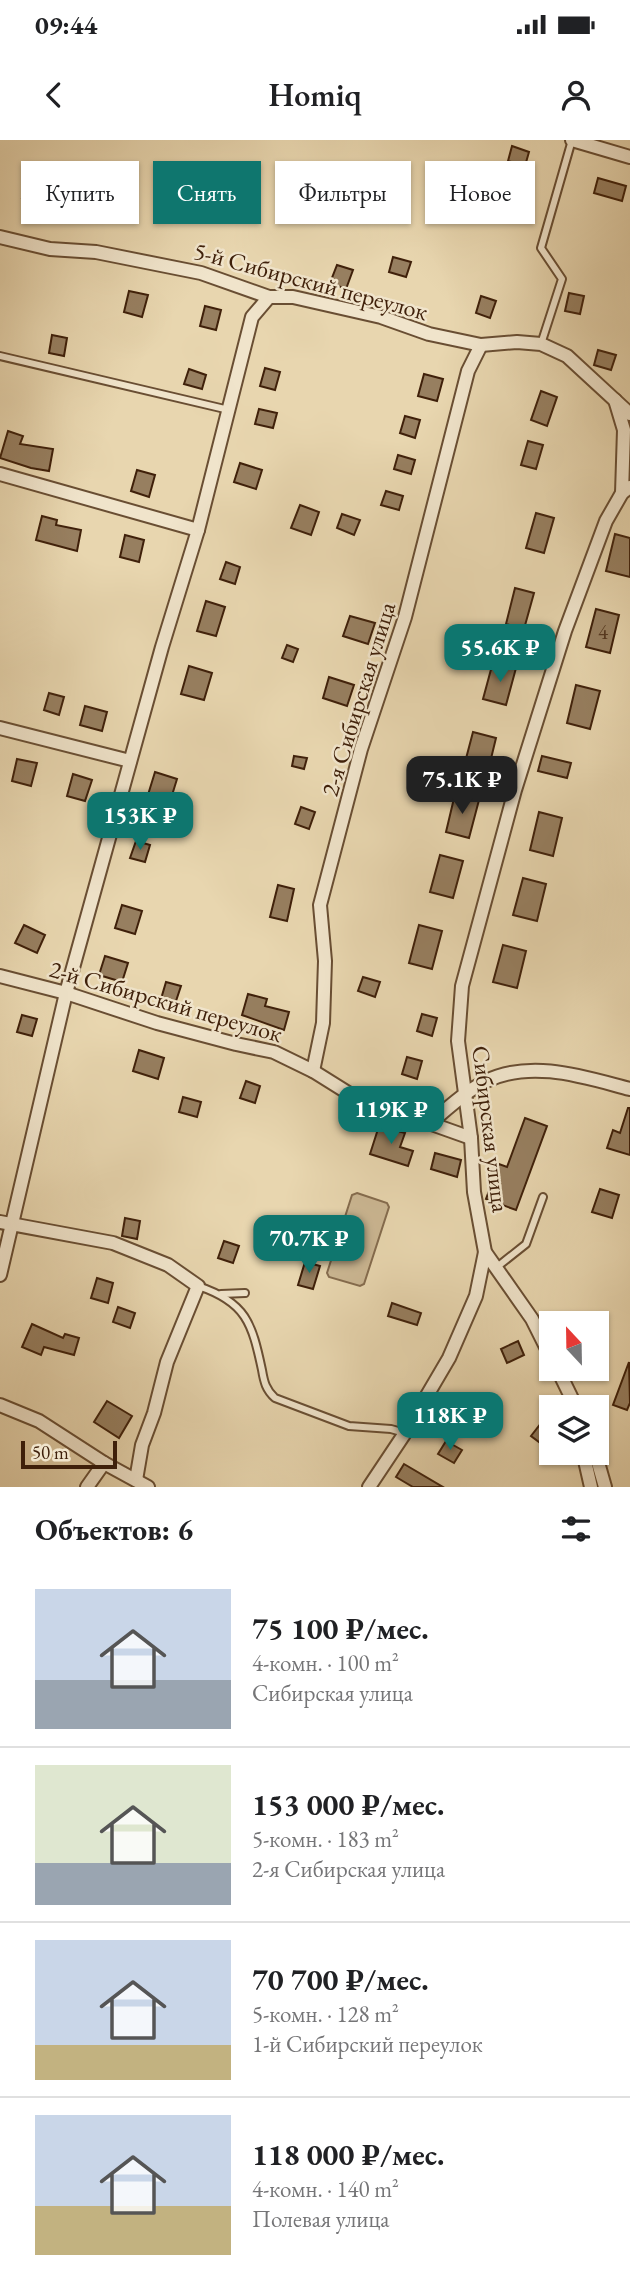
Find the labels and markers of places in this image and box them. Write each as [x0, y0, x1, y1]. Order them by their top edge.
pin: 55.6K ₽ [435, 624, 565, 684]
pin: 75.1K ₽ [397, 756, 527, 816]
pin: 153K ₽ [83, 792, 197, 852]
pin: 119K ₽ [334, 1086, 448, 1146]
pin: 70.7K ₽ [244, 1216, 374, 1275]
pin: 118K ₽ [393, 1392, 507, 1452]

